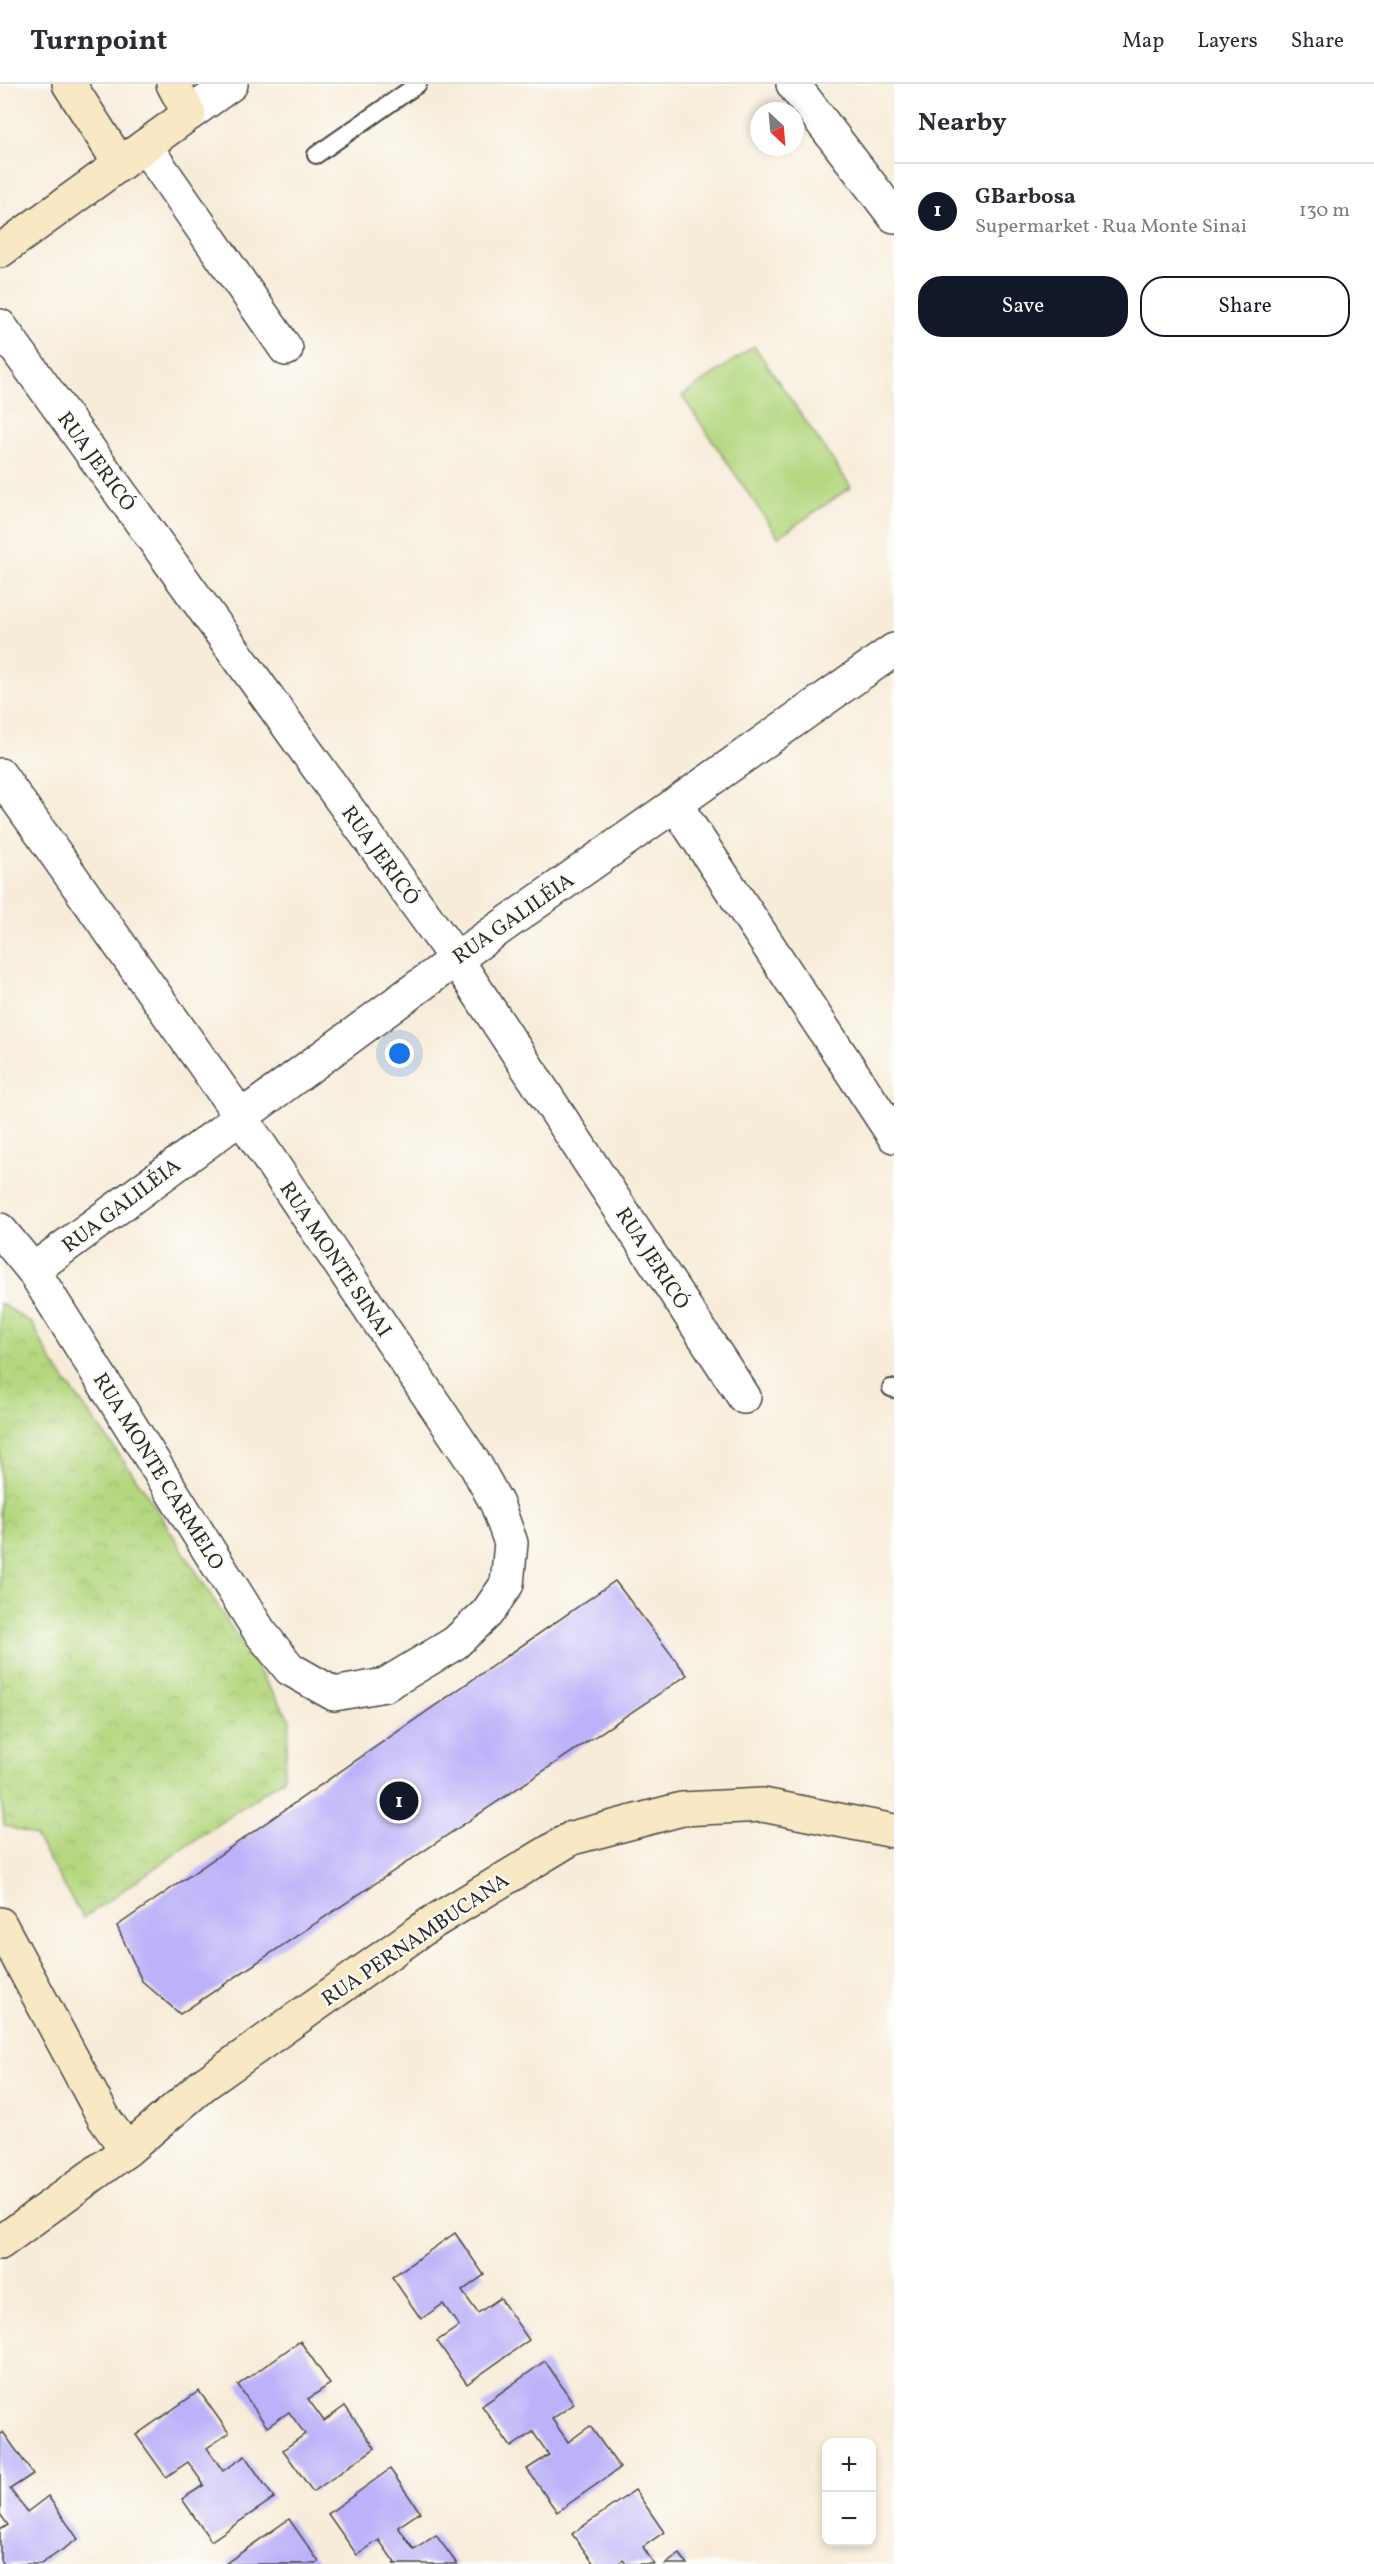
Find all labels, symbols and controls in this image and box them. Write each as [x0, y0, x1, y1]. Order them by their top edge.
text: Turnpoint [30, 22, 167, 61]
text: Map [1122, 27, 1164, 56]
text: Layers [1197, 27, 1258, 56]
text: Share [1291, 27, 1344, 56]
north arrow [750, 102, 804, 156]
text: Nearby [918, 105, 1007, 141]
text: GBarbosa [975, 182, 1076, 213]
text: 1 [933, 197, 942, 225]
text: 130 m [1299, 197, 1350, 225]
text: Supermarket · Rua Monte Sinai [975, 213, 1247, 241]
button: Save [918, 276, 1128, 337]
button: Share [1140, 276, 1350, 337]
street label: RUA JERICÓ [50, 406, 142, 518]
street label: RUA JERICÓ [334, 800, 426, 912]
street label: RUA GALILÉIA [447, 867, 581, 972]
your location [385, 1039, 414, 1068]
street label: RUA GALILÉIA [56, 1152, 187, 1261]
street label: RUA MONTE SINAI [272, 1176, 398, 1343]
street label: RUA JERICÓ [608, 1202, 696, 1316]
street label: RUA MONTE CARMELO [85, 1368, 230, 1576]
pin: 1 [380, 1778, 418, 1824]
street label: RUA PERNAMBUCANA [316, 1866, 516, 2014]
map controls [822, 2438, 876, 2546]
button: + [822, 2438, 876, 2492]
button: − [822, 2492, 876, 2546]

